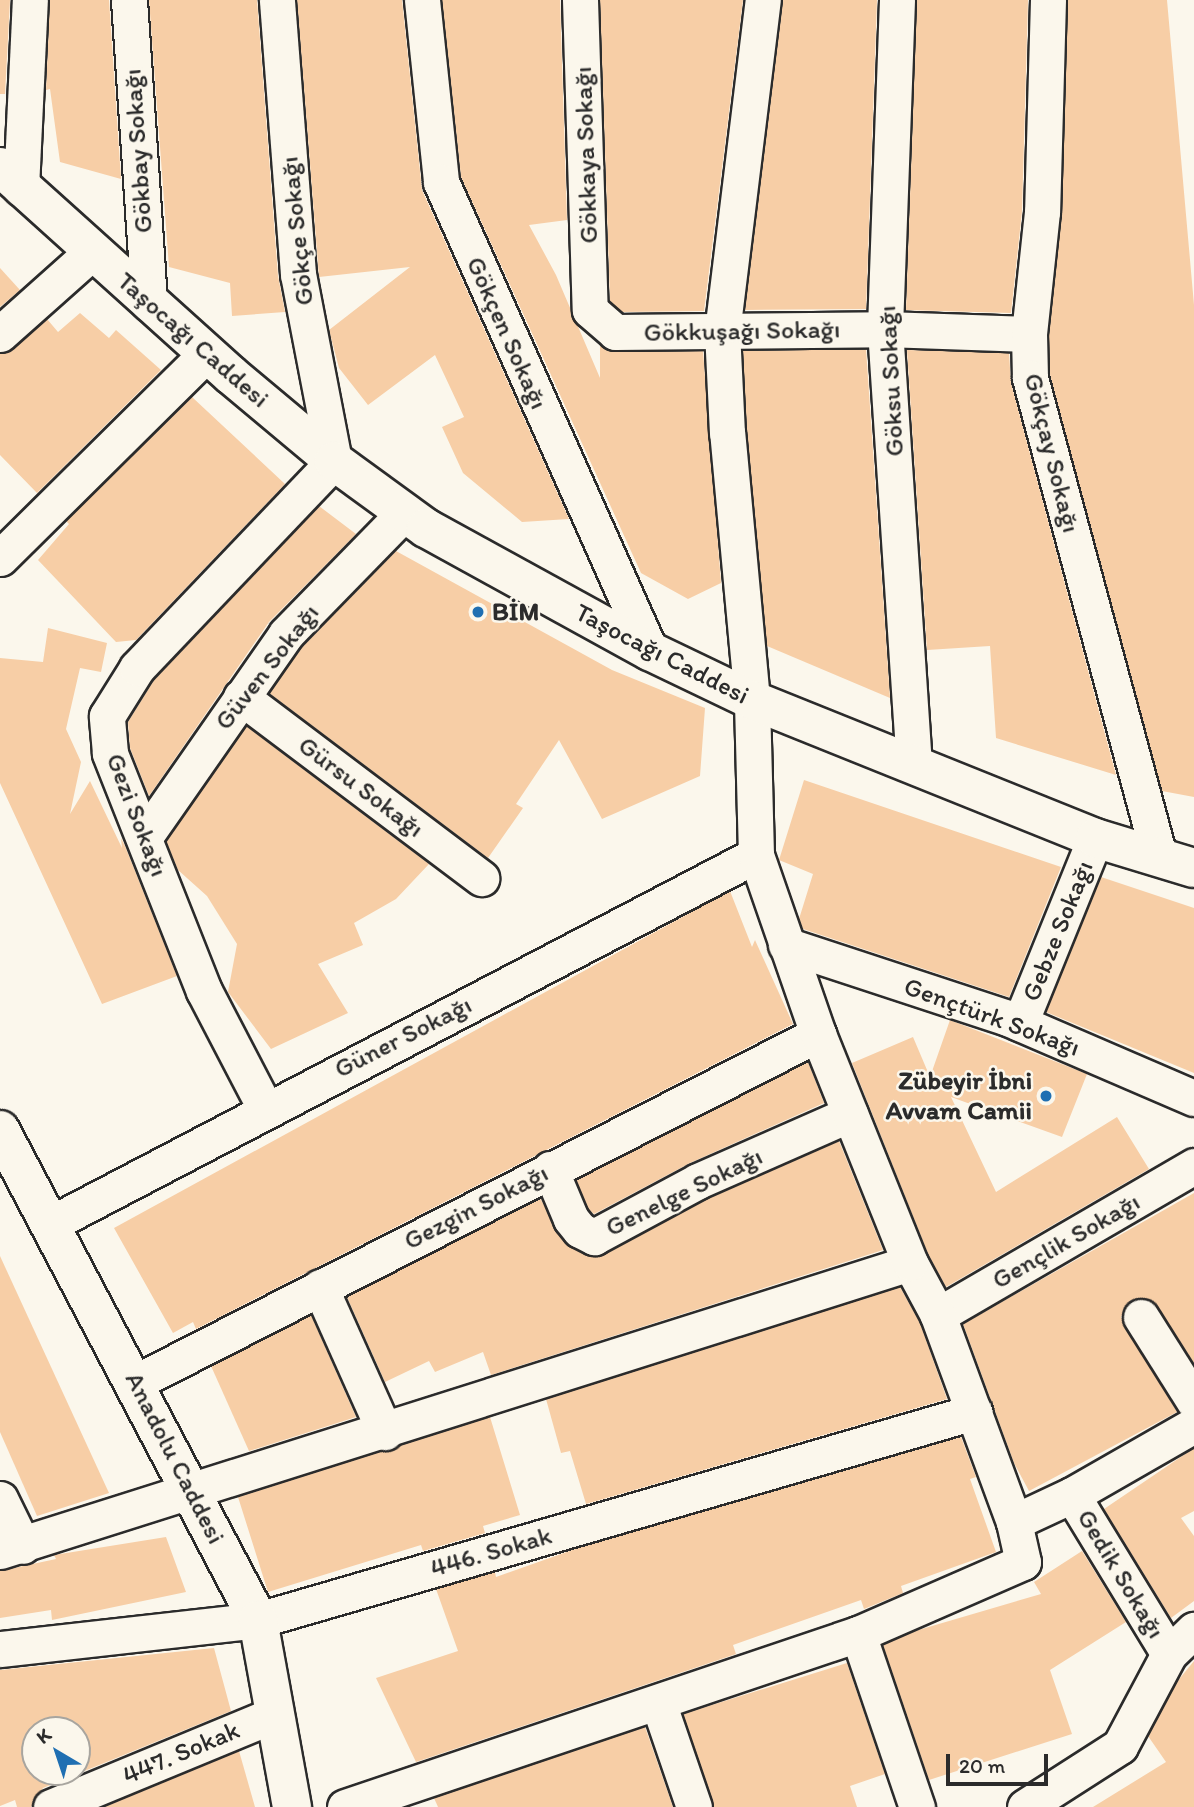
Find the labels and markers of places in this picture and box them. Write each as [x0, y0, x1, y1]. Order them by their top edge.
place label: BİM [492, 596, 539, 628]
marker: BİM [470, 604, 486, 620]
place label: Zübeyir İbni Avvam Camii [885, 1065, 1032, 1126]
marker: Zübeyir İbni Avvam Camii [1038, 1088, 1054, 1104]

